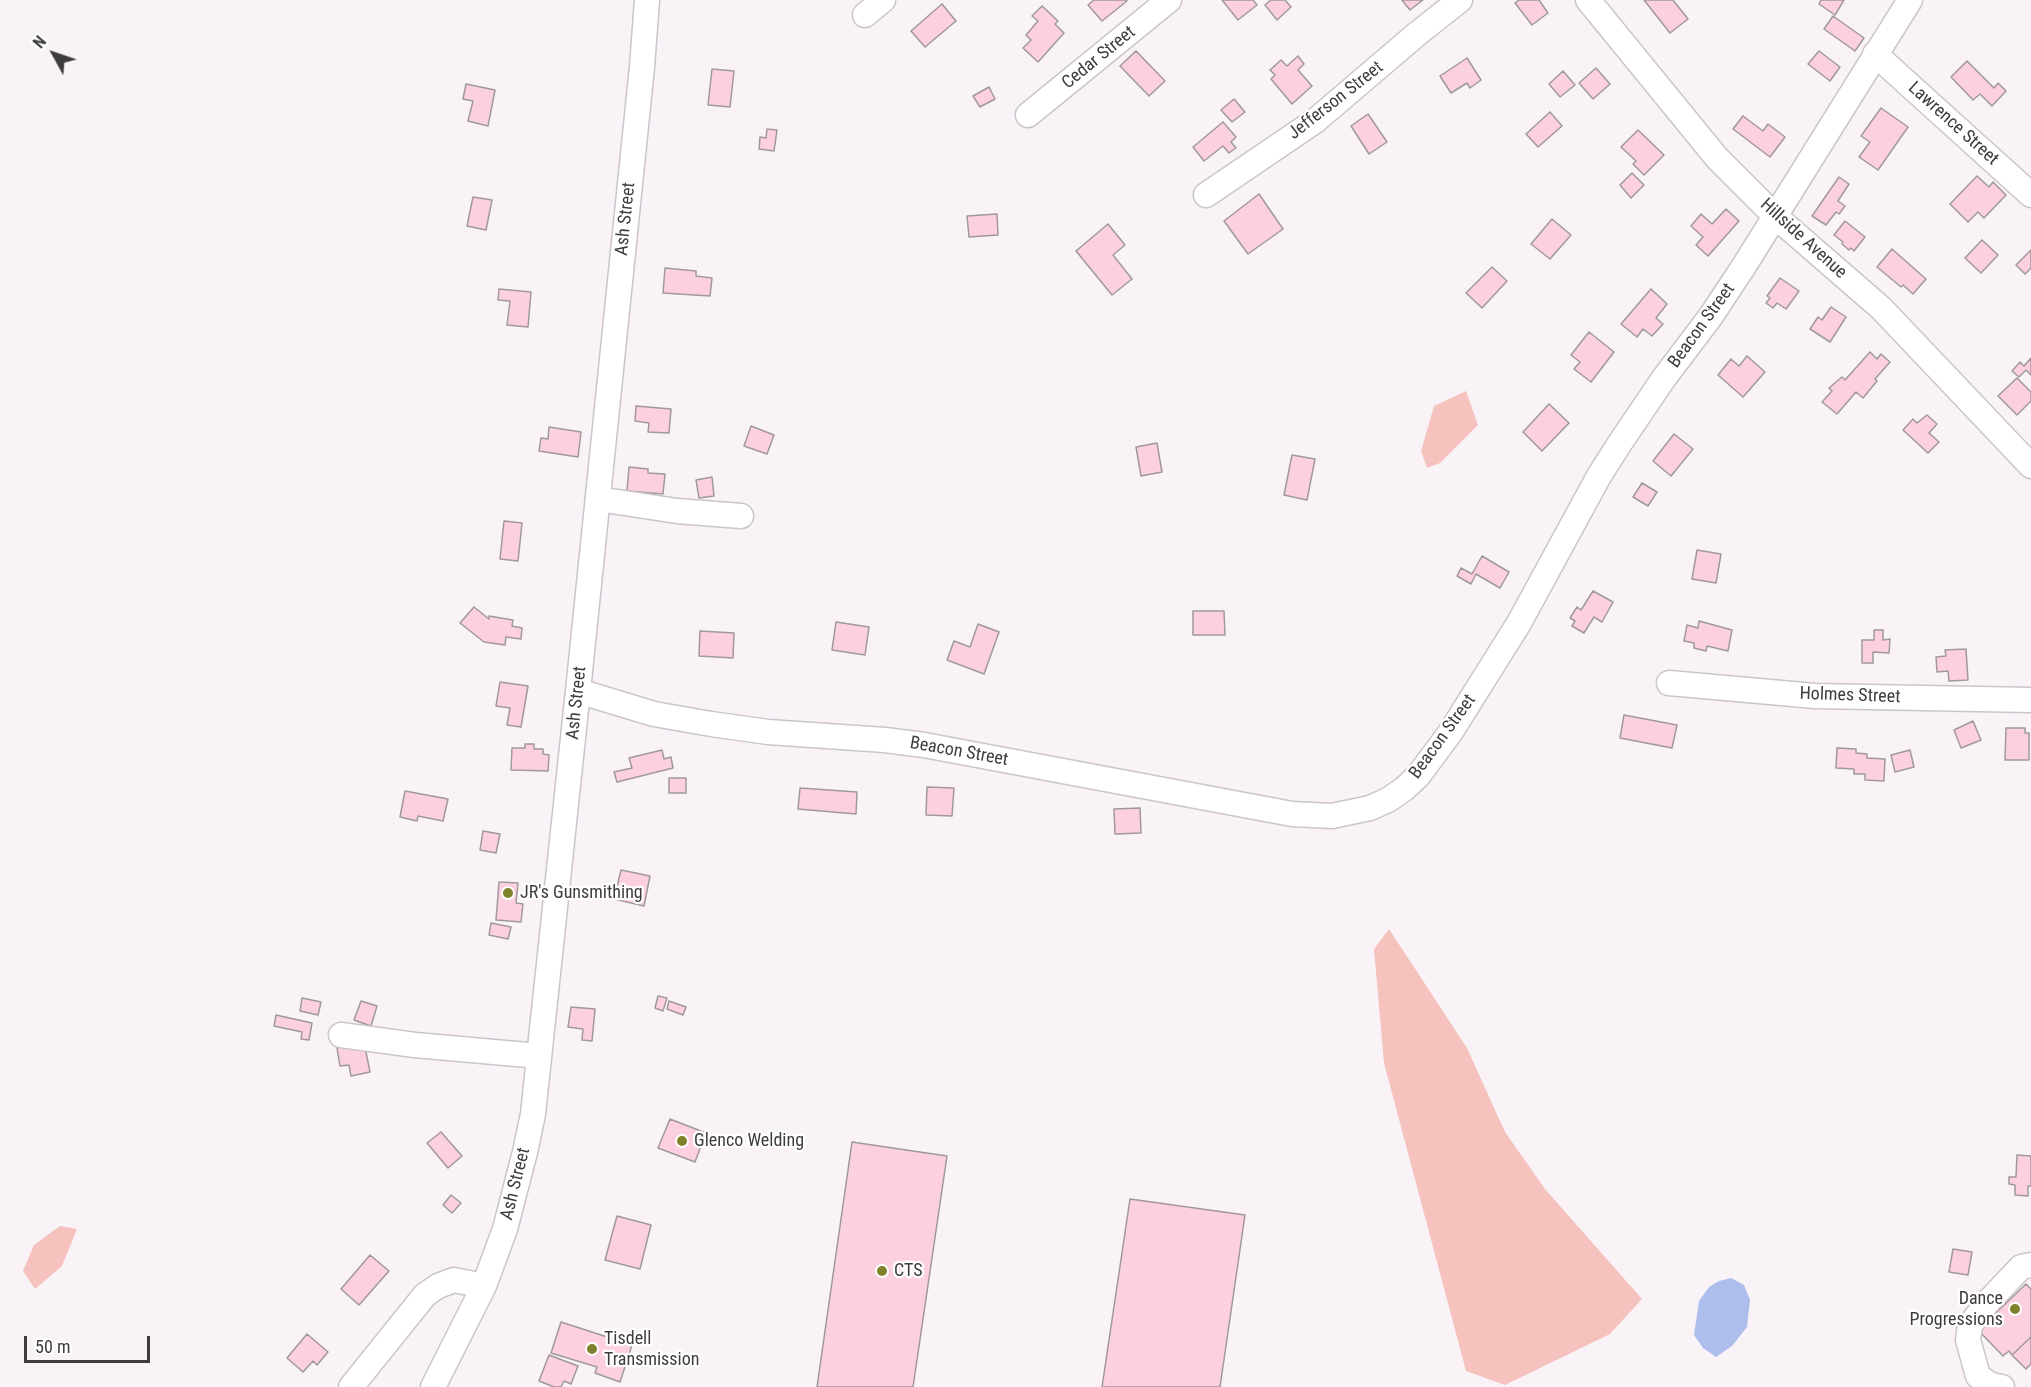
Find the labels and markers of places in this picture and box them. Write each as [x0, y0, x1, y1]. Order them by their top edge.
place label: JR's Gunsmithing [520, 882, 643, 904]
marker: JR's Gunsmithing [501, 886, 515, 900]
place label: Glenco Welding [694, 1130, 804, 1152]
marker: Glenco Welding [675, 1134, 689, 1148]
place label: CTS [894, 1260, 923, 1282]
marker: CTS [875, 1264, 889, 1278]
place label: Dance Progressions [1910, 1288, 2003, 1330]
marker: Dance Progressions [2008, 1302, 2022, 1316]
place label: Tisdell Transmission [604, 1328, 699, 1370]
marker: Tisdell Transmission [585, 1342, 599, 1356]

